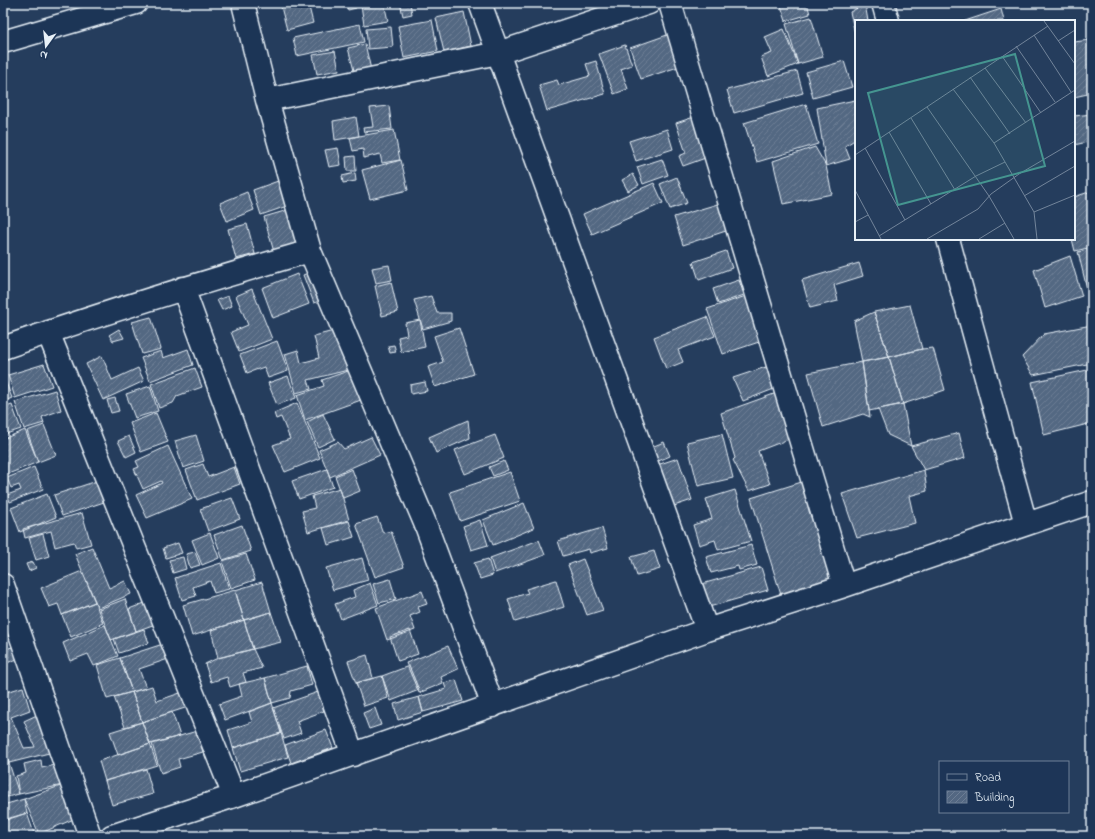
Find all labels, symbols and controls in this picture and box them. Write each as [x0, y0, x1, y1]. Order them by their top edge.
inset map [855, 20, 1075, 240]
north arrow [26, 26, 66, 66]
text: N [38, 46, 49, 63]
legend [939, 761, 1069, 813]
text: Road [975, 769, 1001, 787]
text: Building [974, 789, 1014, 808]

